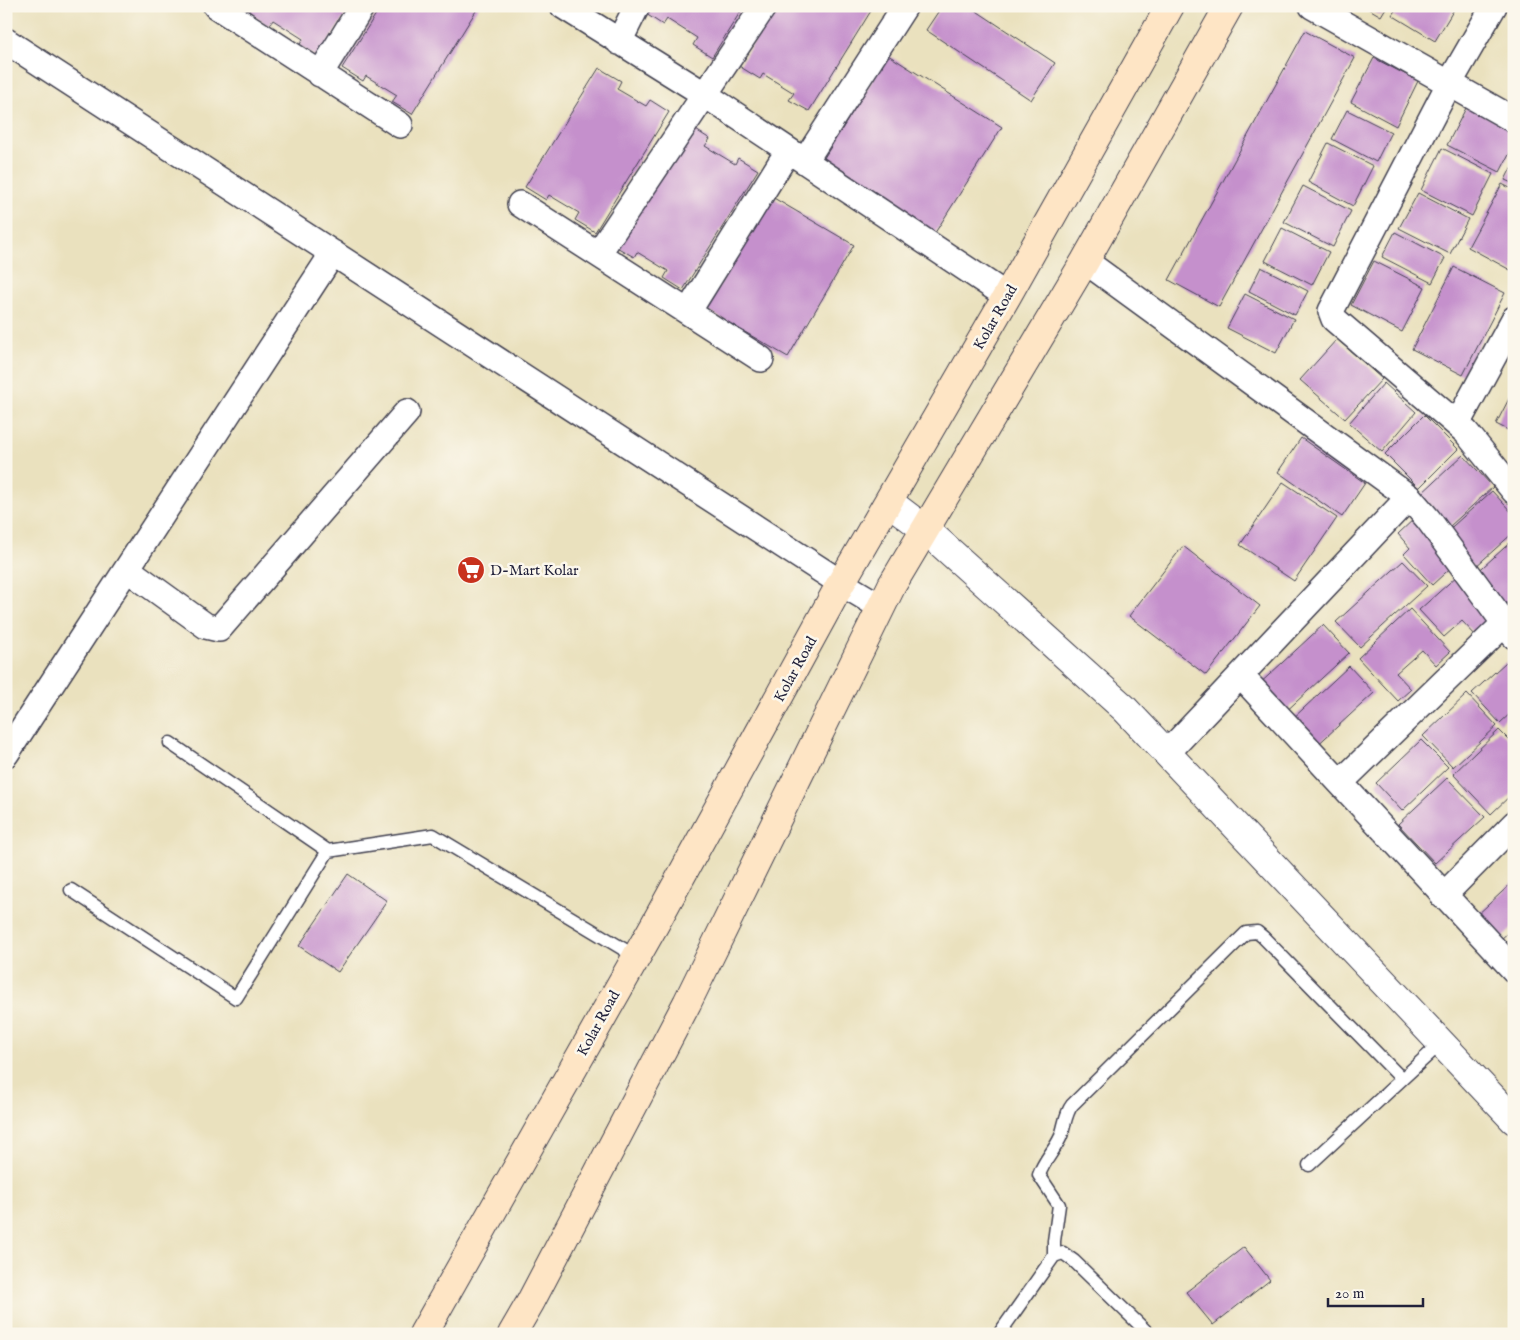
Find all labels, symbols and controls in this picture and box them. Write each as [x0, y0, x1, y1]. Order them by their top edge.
street label: Kolar Road [969, 280, 1022, 353]
supermarket icon: D-Mart Kolar [456, 555, 486, 585]
place label: D-Mart Kolar [490, 561, 579, 580]
street label: Kolar Road [770, 632, 822, 705]
street label: Kolar Road [573, 986, 625, 1059]
scale bar [1328, 1275, 1422, 1307]
text: 20 m [1335, 1284, 1365, 1303]

